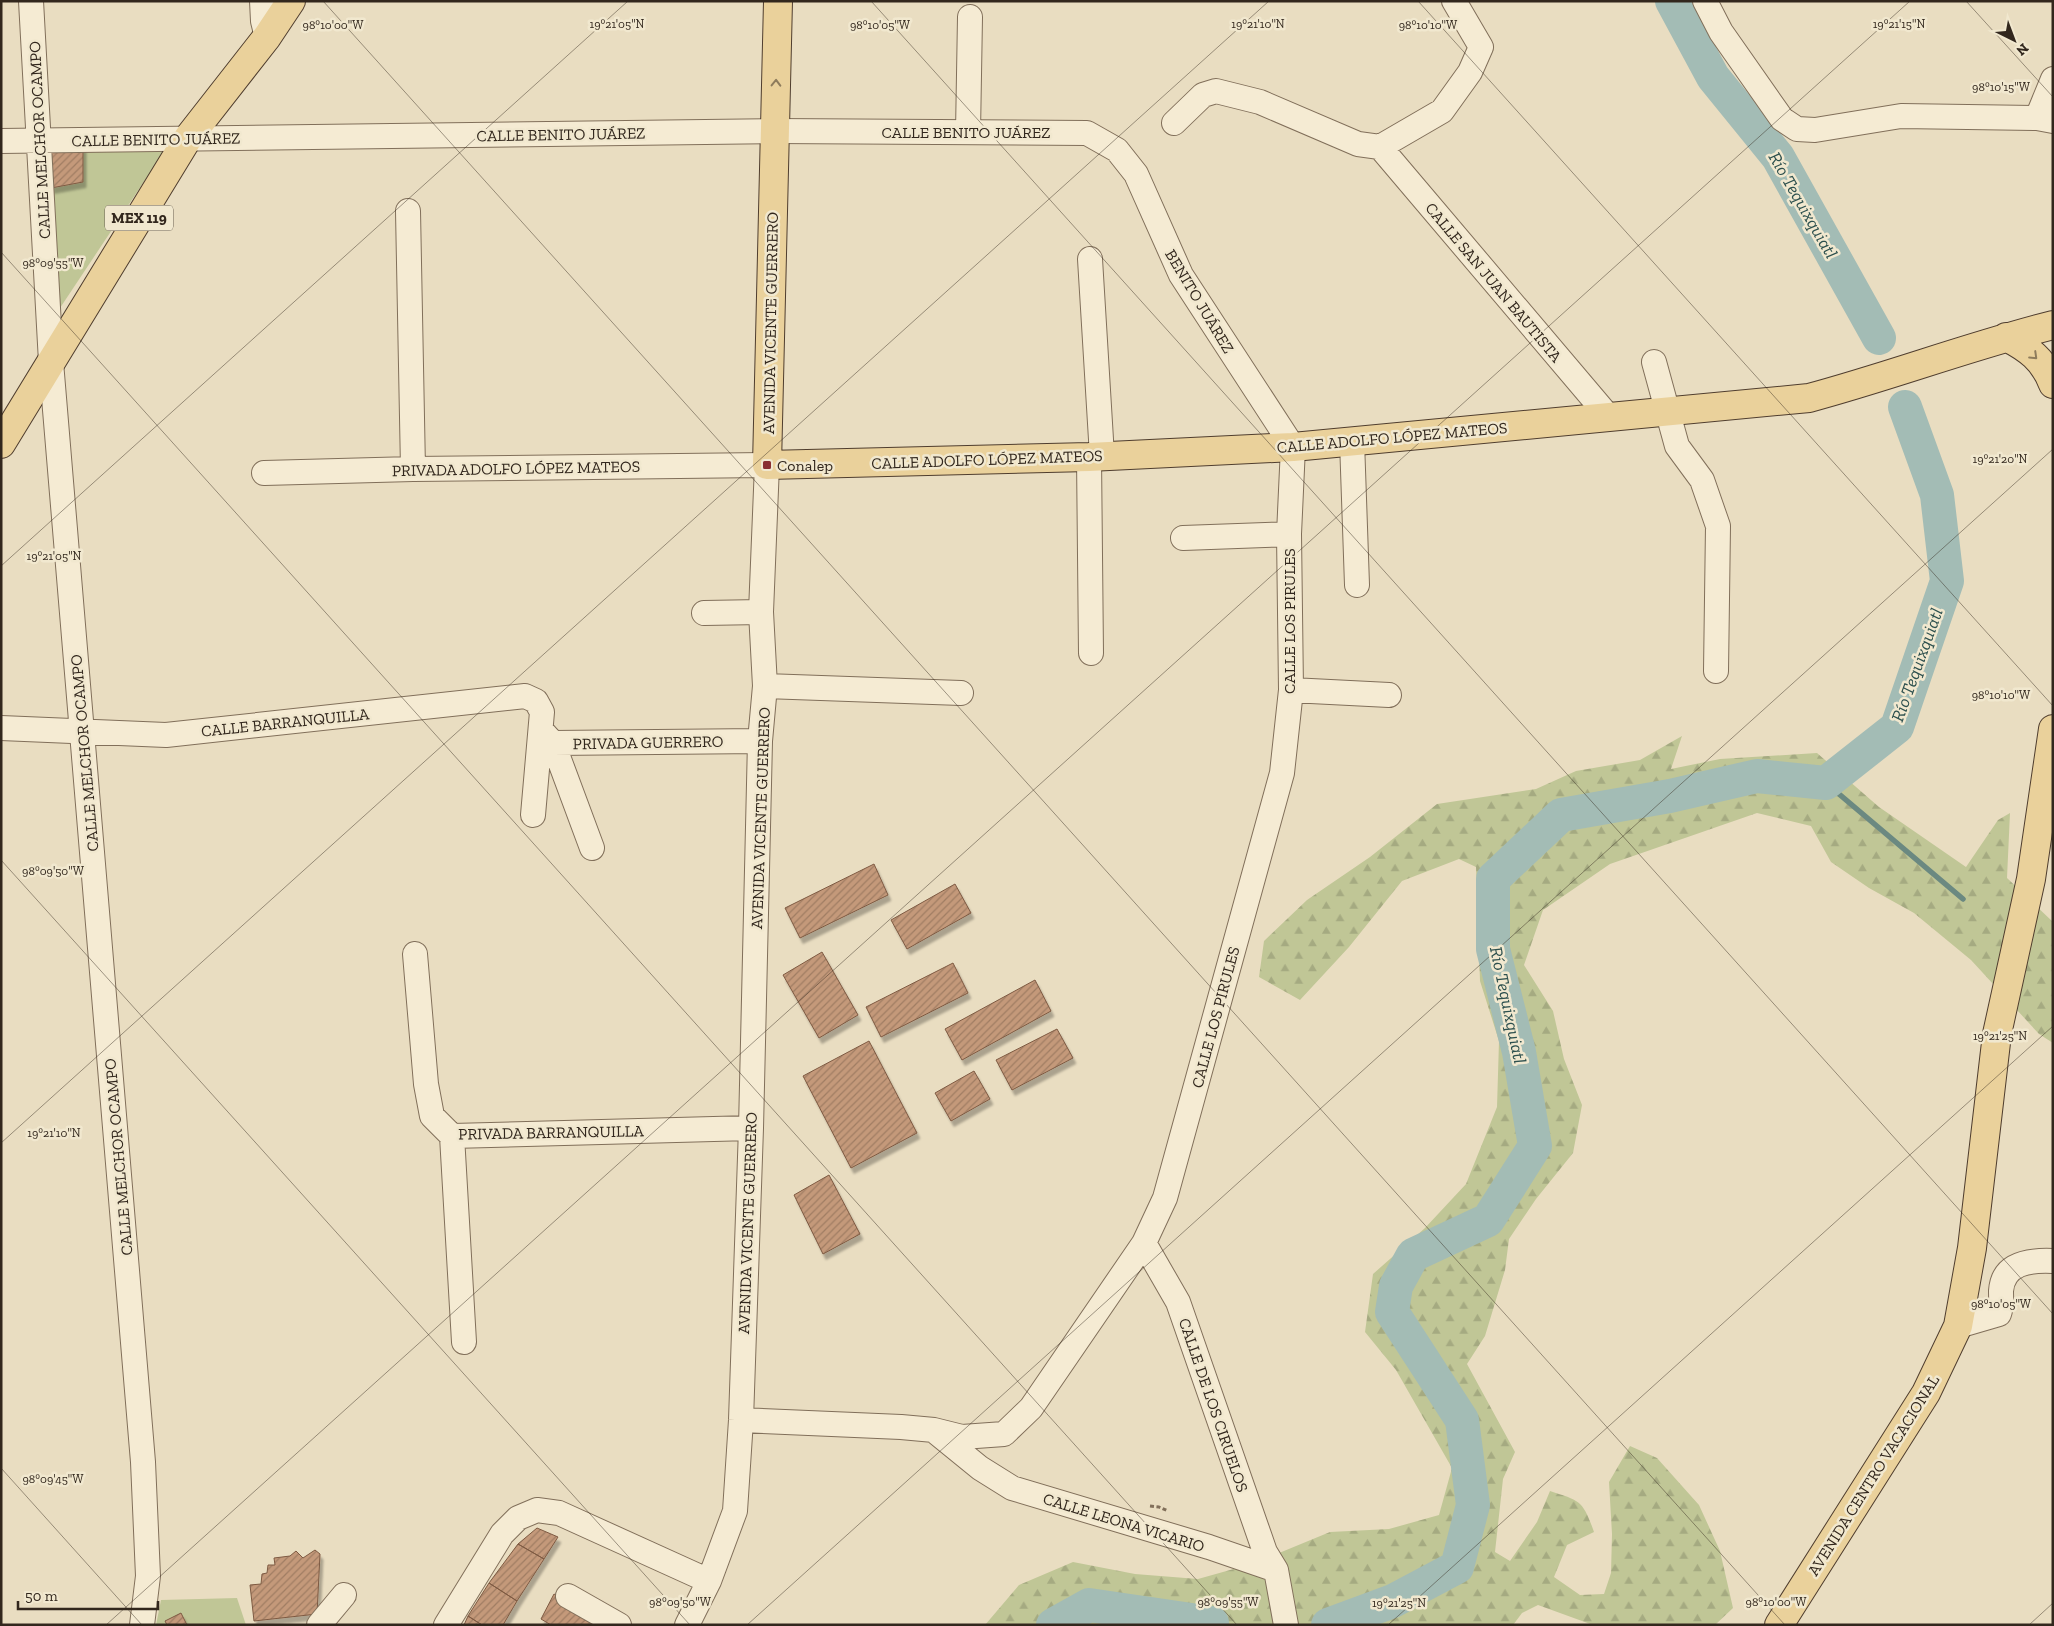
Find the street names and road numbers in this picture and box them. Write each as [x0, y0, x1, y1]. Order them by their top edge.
street label: CALLE MELCHOR OCAMPO [25, 40, 54, 239]
street label: CALLE BENITO JUÁREZ [881, 123, 1051, 142]
street label: CALLE BENITO JUÁREZ [476, 124, 646, 145]
street label: CALLE BENITO JUÁREZ [71, 129, 241, 150]
street label: CALLE SAN JUAN BAUTISTA [1421, 199, 1566, 366]
road number: MEX 119 [105, 206, 173, 230]
street label: AVENIDA VICENTE GUERRERO [759, 211, 782, 434]
street label: BENITO JUÁREZ [1161, 246, 1238, 357]
street label: CALLE ADOLFO LÓPEZ MATEOS [1276, 418, 1508, 457]
street label: CALLE ADOLFO LÓPEZ MATEOS [871, 446, 1103, 473]
street label: PRIVADA ADOLFO LÓPEZ MATEOS [392, 457, 640, 480]
street label: CALLE LOS PIRULES [1280, 548, 1299, 694]
street label: CALLE MELCHOR OCAMPO [66, 653, 103, 852]
street label: CALLE BARRANQUILLA [200, 704, 371, 741]
street label: AVENIDA VICENTE GUERRERO [747, 706, 774, 929]
street label: PRIVADA GUERRERO [573, 732, 724, 753]
street label: CALLE LOS PIRULES [1187, 944, 1244, 1090]
street label: CALLE MELCHOR OCAMPO [100, 1057, 137, 1256]
street label: AVENIDA VICENTE GUERRERO [734, 1111, 761, 1334]
street label: PRIVADA BARRANQUILLA [458, 1121, 645, 1144]
street label: CALLE DE LOS CIRUELOS [1175, 1316, 1252, 1495]
street label: AVENIDA CENTRO VACACIONAL [1804, 1371, 1943, 1579]
street label: CALLE LEONA VICARIO [1041, 1489, 1207, 1556]

